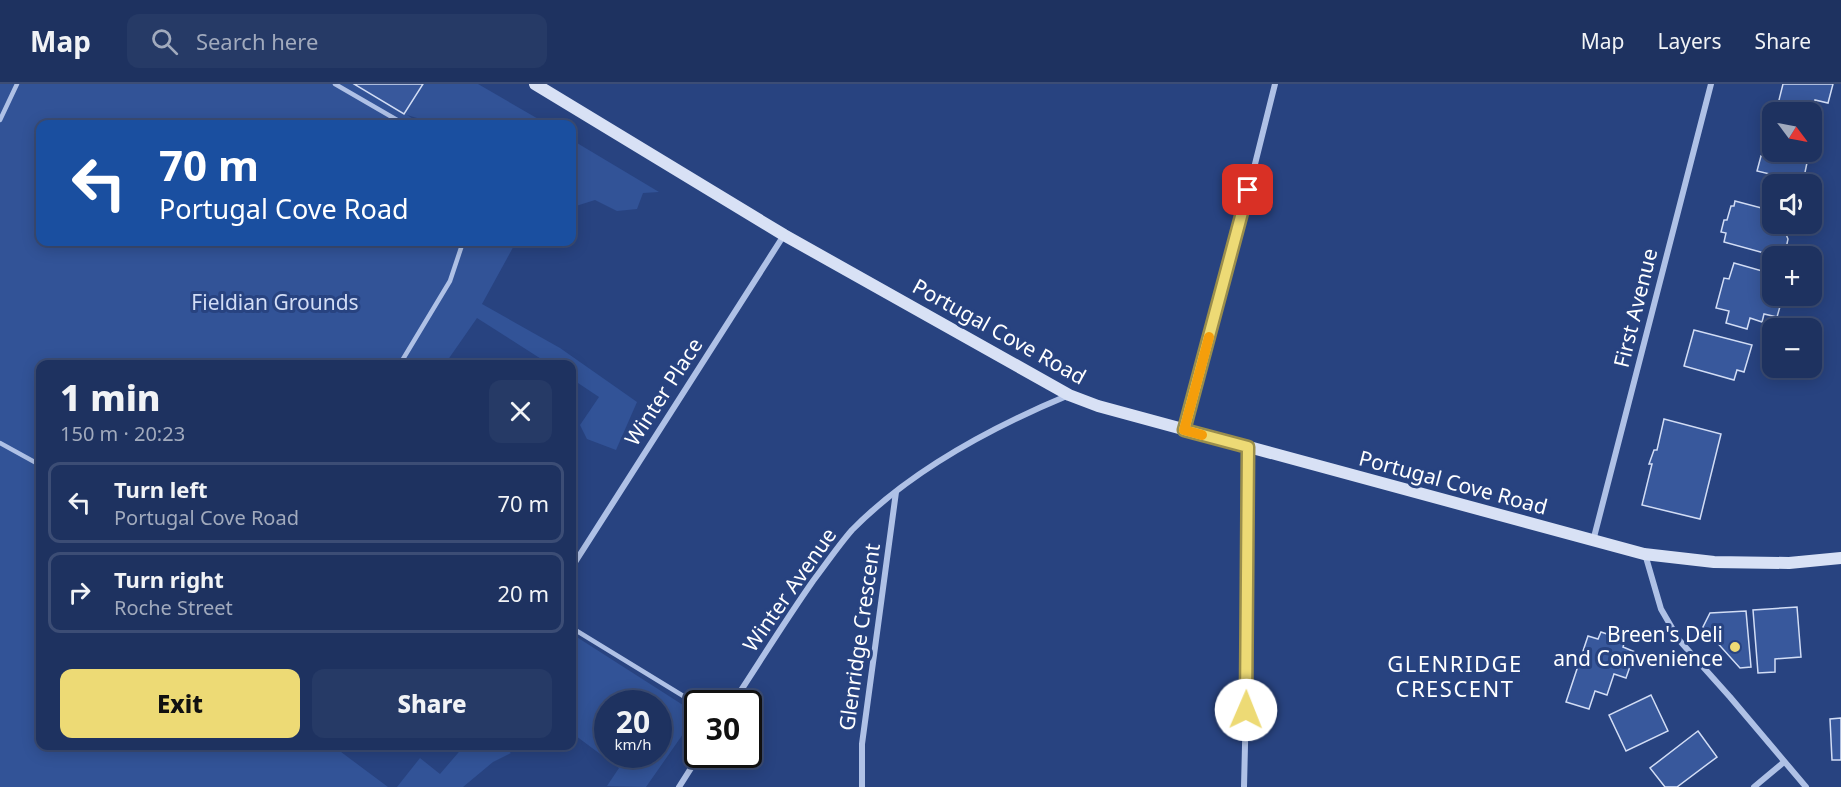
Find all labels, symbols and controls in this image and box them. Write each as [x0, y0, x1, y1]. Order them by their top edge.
search box [127, 14, 547, 68]
text: Map [30, 22, 91, 60]
icon: search [148, 25, 181, 58]
text: Search here [196, 26, 318, 56]
text: Map [1581, 27, 1625, 55]
text: Layers [1658, 27, 1722, 55]
text: Share [1755, 27, 1811, 55]
north arrow [1762, 102, 1822, 162]
map controls [1762, 102, 1822, 378]
text: 70 m [159, 136, 259, 193]
icon: left [60, 144, 138, 222]
pin [1222, 164, 1273, 215]
icon: arrive [1231, 173, 1264, 206]
button: sound [1762, 174, 1822, 234]
text: Portugal Cove Road [159, 190, 409, 227]
street label: First Avenue [1607, 245, 1663, 370]
button: + [1762, 246, 1822, 306]
street label: Portugal Cove Road [908, 272, 1091, 390]
park label: Fieldian Grounds [191, 288, 359, 316]
button: − [1762, 318, 1822, 378]
street label: Winter Place [618, 332, 708, 451]
text: 1 min [60, 373, 161, 422]
button: close [489, 380, 552, 443]
text: 150 m · 20:23 [60, 420, 185, 447]
street label: Portugal Cove Road [1356, 443, 1551, 521]
text: Turn left [114, 474, 208, 504]
icon: left [63, 486, 96, 519]
text: 70 m [498, 488, 549, 518]
text: Portugal Cove Road [114, 504, 299, 531]
street label: Winter Avenue [736, 522, 842, 657]
street label: Glenridge Crescent [832, 541, 886, 732]
text: Turn right [114, 564, 224, 594]
icon: right [63, 576, 96, 609]
text: 20 m [498, 578, 549, 608]
text: Roche Street [114, 594, 233, 621]
place label: Breen's Deli and Convenience [1553, 620, 1723, 672]
marker: Breen's Deli and Convenience [1728, 640, 1742, 654]
district label: GLENRIDGE CRESCENT [1387, 648, 1523, 703]
button: Exit [60, 669, 300, 738]
button: Share [312, 669, 552, 738]
position arrow [1214, 678, 1278, 742]
speed limit sign: 30 [684, 690, 762, 768]
text: 20 [616, 701, 650, 742]
text: km/h [615, 734, 651, 754]

